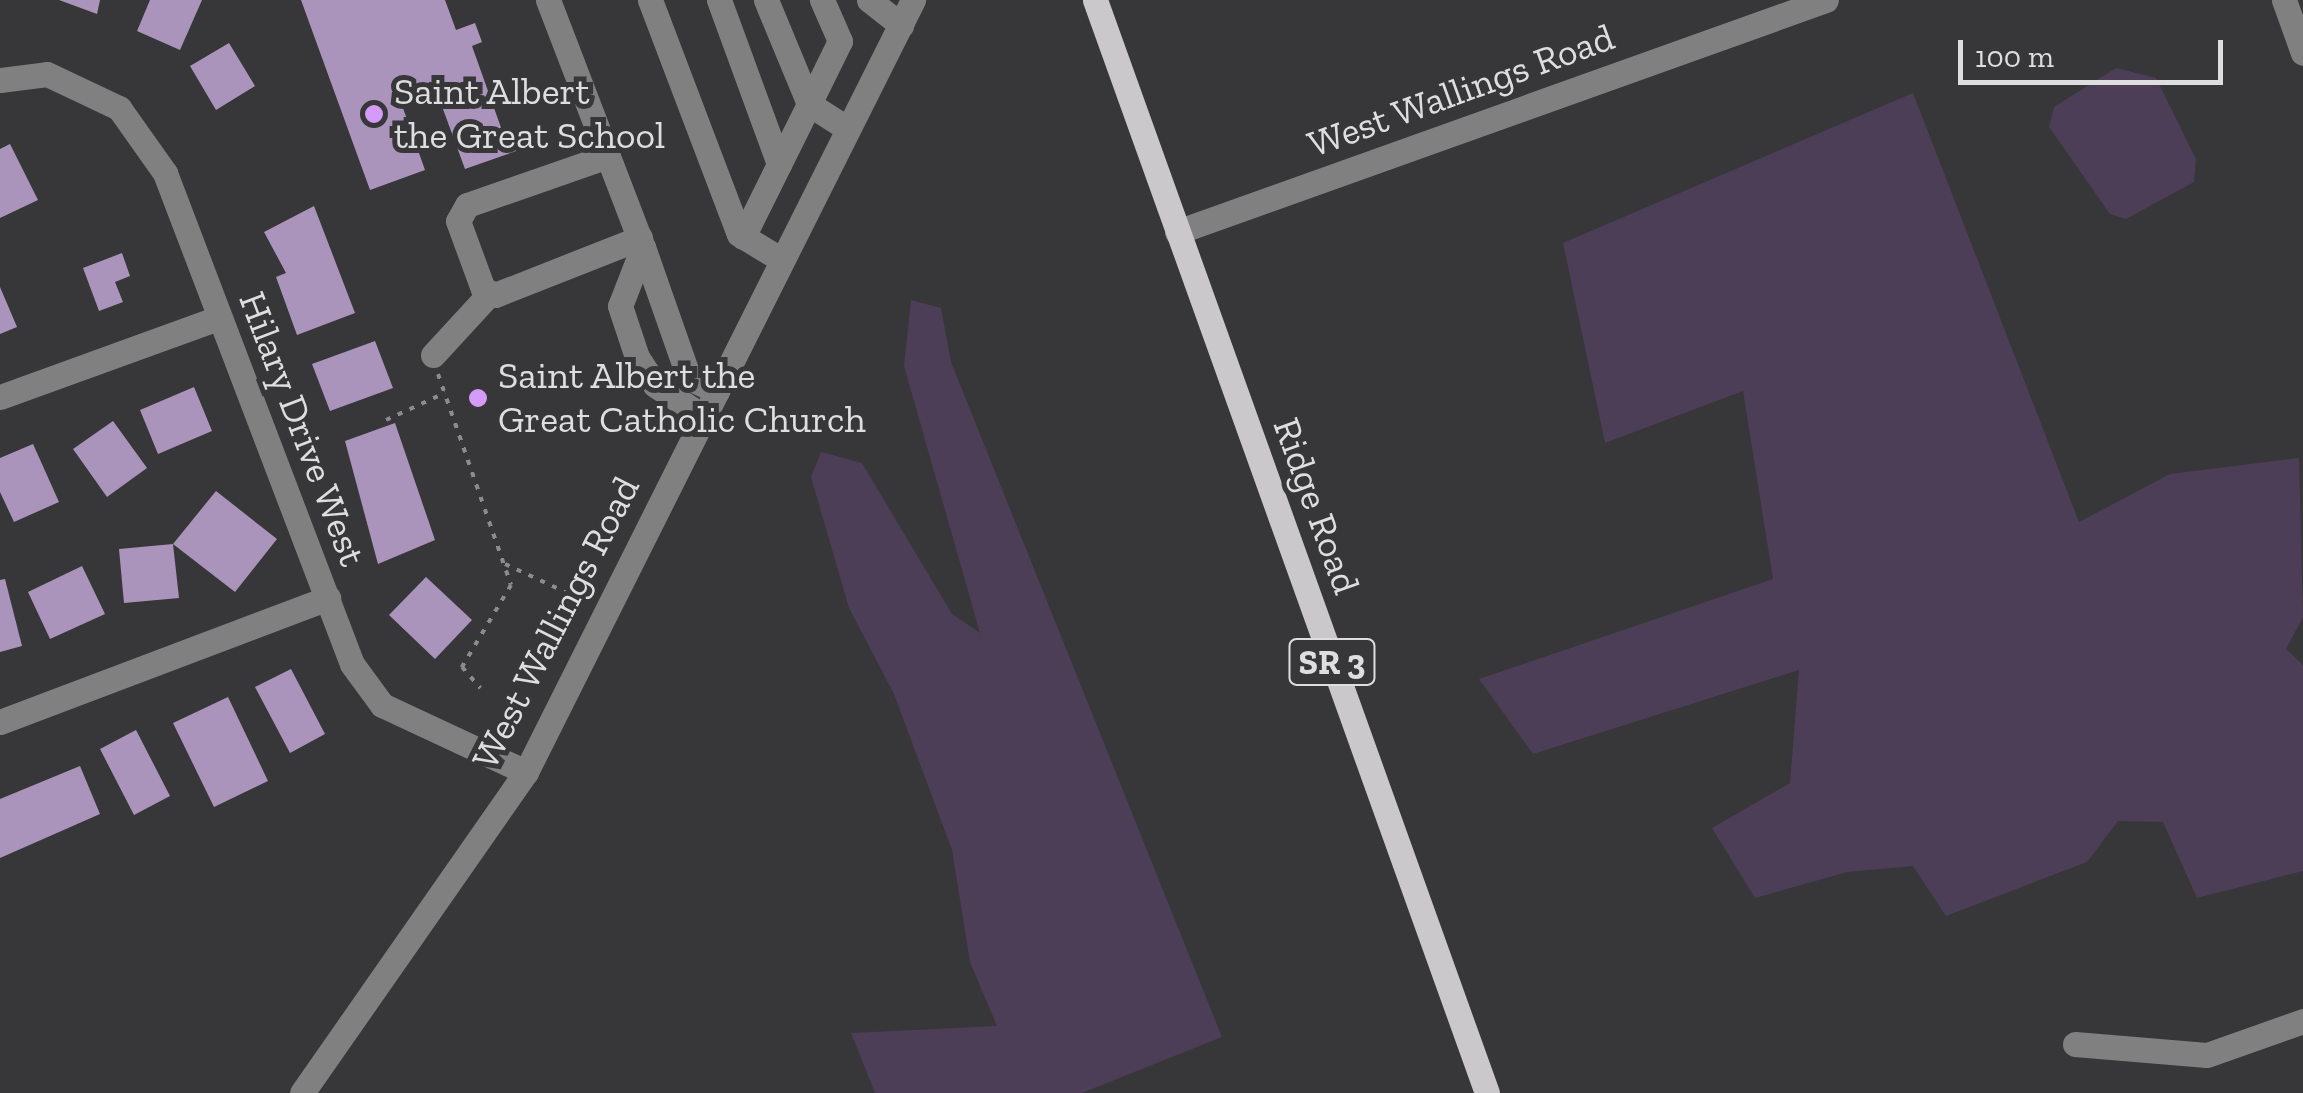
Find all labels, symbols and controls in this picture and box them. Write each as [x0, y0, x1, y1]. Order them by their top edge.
street label: West Wallings Road [1301, 14, 1621, 168]
scale bar [1963, 20, 2228, 82]
text: 100 m [1975, 39, 2054, 75]
place label: Saint Albert the Great School [394, 69, 665, 158]
marker: Saint Albert the Great School [363, 103, 385, 125]
street label: Hilary Drive West [228, 284, 376, 574]
place label: Saint Albert the Great Catholic Church [498, 353, 866, 442]
marker: Saint Albert the Great Catholic Church [467, 387, 489, 409]
street label: Ridge Road [1263, 412, 1369, 600]
street label: West Wallings Road [462, 468, 650, 778]
road number: SR 3 [1287, 632, 1377, 692]

